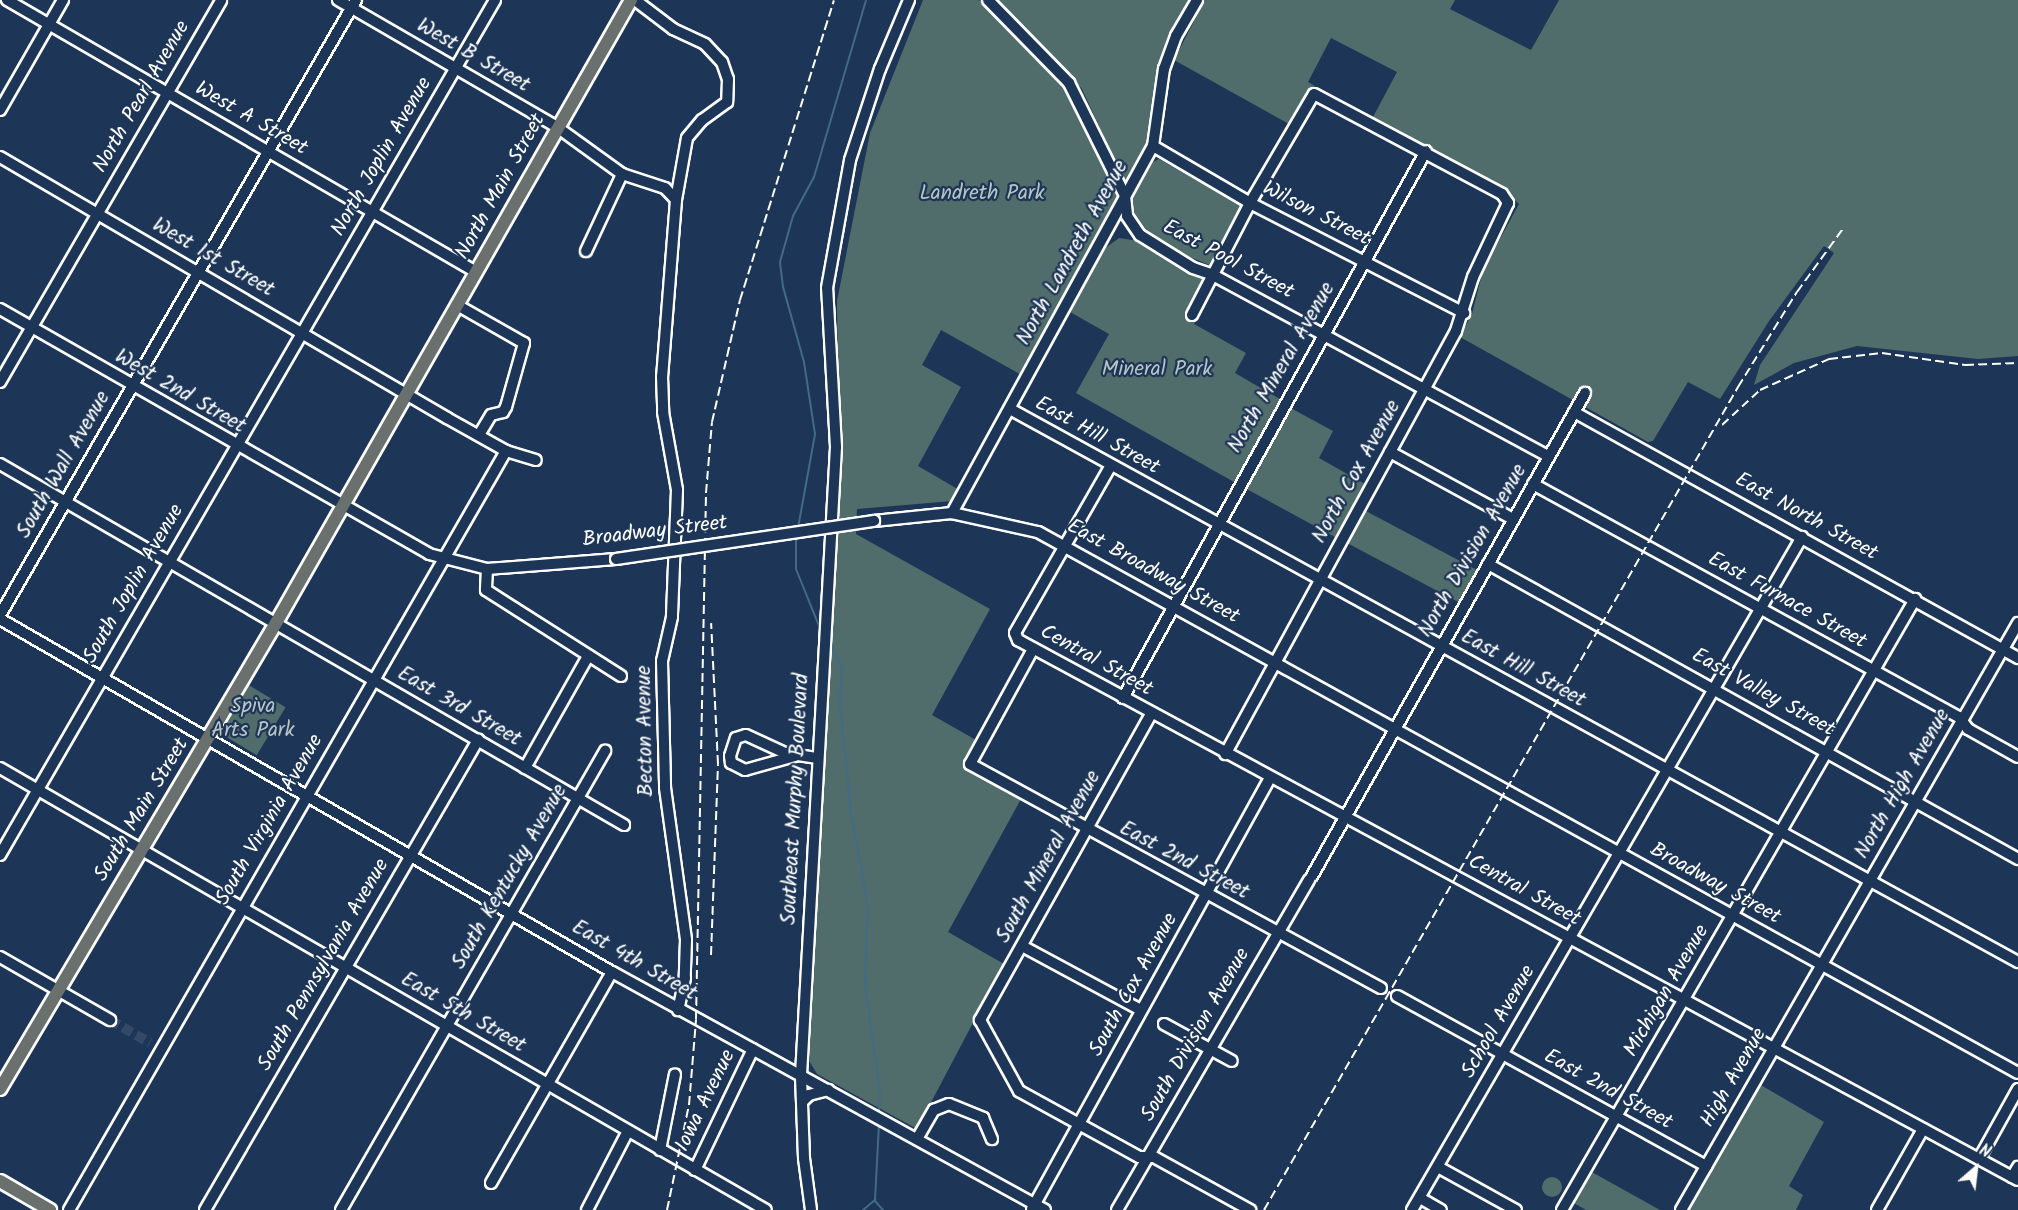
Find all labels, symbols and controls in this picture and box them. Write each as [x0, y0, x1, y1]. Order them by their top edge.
street label: West B Street [412, 13, 534, 99]
street label: North Pearl Avenue [88, 16, 196, 178]
street label: North Joplin Avenue [326, 73, 438, 241]
street label: West A Street [190, 77, 312, 161]
street label: North Main Street [451, 110, 551, 264]
street label: North Landreth Avenue [1012, 156, 1134, 350]
street label: Wilson Street [1258, 176, 1374, 252]
park label: Landreth Park [919, 181, 1045, 207]
street label: West 1st Street [148, 213, 278, 303]
street label: East Pool Street [1158, 215, 1298, 305]
street label: North Mineral Avenue [1223, 278, 1341, 458]
street label: West 2nd Street [110, 344, 250, 440]
park label: Mineral Park [1102, 357, 1212, 383]
street label: South Wall Avenue [12, 387, 116, 543]
street label: East Hill Street [1030, 391, 1164, 481]
street label: North Cox Avenue [1307, 396, 1407, 548]
street label: North Division Avenue [1413, 460, 1533, 642]
street label: East North Street [1730, 467, 1882, 567]
street label: South Joplin Avenue [78, 500, 190, 668]
street label: Broadway Street [581, 511, 729, 553]
street label: East Broadway Street [1062, 514, 1244, 630]
street label: East Furnace Street [1703, 547, 1871, 655]
street label: Central Street [1035, 620, 1157, 702]
street label: East Hill Street [1456, 624, 1590, 714]
street label: East Valley Street [1687, 643, 1839, 743]
street label: East 3rd Street [393, 661, 525, 753]
street label: Becton Avenue [632, 665, 660, 797]
street label: Southeast Murphy Boulevard [777, 673, 815, 925]
park label: Spiva Arts Park [211, 694, 295, 744]
street label: North High Avenue [1850, 705, 1956, 863]
street label: South Virginia Avenue [211, 730, 329, 910]
street label: South Main Street [89, 734, 195, 886]
street label: South Mineral Avenue [991, 767, 1107, 947]
street label: South Kentucky Avenue [447, 780, 573, 974]
street label: East 2nd Street [1115, 816, 1253, 906]
street label: Broadway Street [1645, 838, 1785, 930]
street label: Central Street [1463, 850, 1585, 932]
street label: South Pennsylvania Avenue [253, 854, 395, 1076]
street label: South Cox Avenue [1084, 909, 1184, 1061]
street label: East 4th Street [567, 915, 701, 1007]
street label: Michigan Avenue [1619, 920, 1715, 1062]
street label: South Division Avenue [1136, 944, 1256, 1126]
street label: School Avenue [1457, 961, 1541, 1083]
street label: East 5th Street [396, 967, 530, 1059]
street label: High Avenue [1695, 1024, 1773, 1132]
street label: East 2nd Street [1539, 1044, 1677, 1136]
street label: Iowa Avenue [671, 1046, 741, 1156]
north arrow [1946, 1138, 2006, 1198]
text: N [1974, 1138, 1995, 1165]

